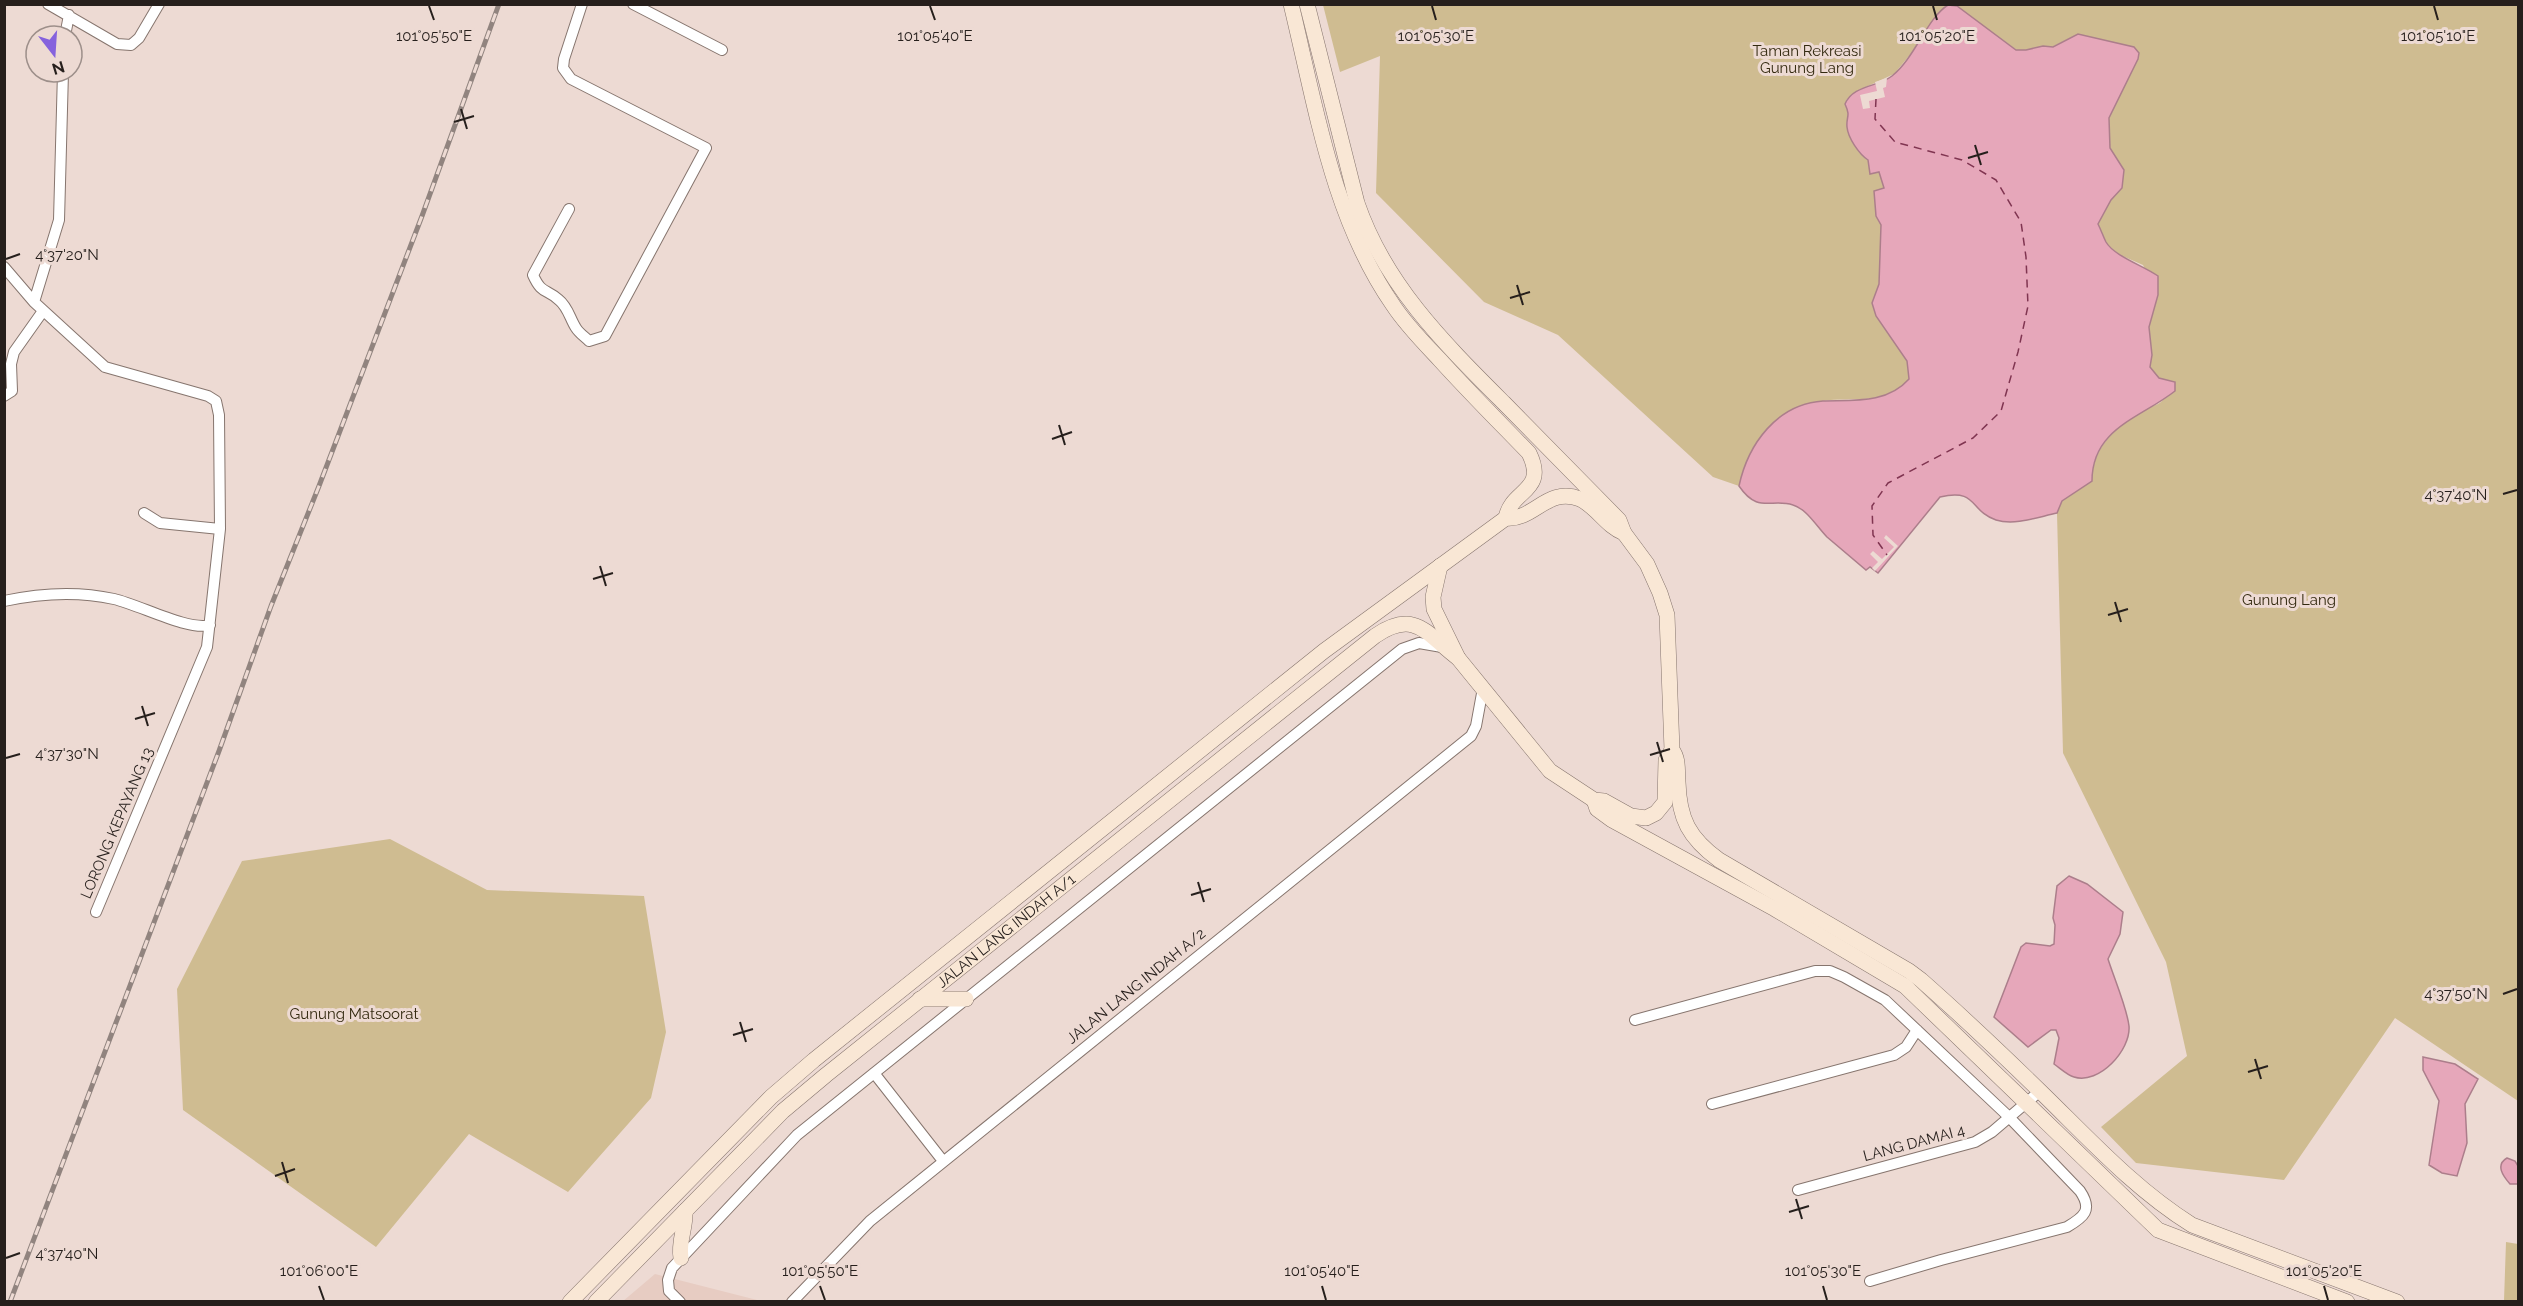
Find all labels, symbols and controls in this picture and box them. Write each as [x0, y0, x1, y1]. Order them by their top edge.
north arrow [24, 24, 84, 84]
text: 101°05'50"E [396, 27, 472, 45]
text: 101°05'40"E [897, 27, 973, 45]
text: 101°05'30"E [1398, 27, 1474, 45]
text: 101°05'20"E [1899, 27, 1975, 45]
text: 101°05'10"E [2401, 27, 2475, 45]
park label: Taman Rekreasi Gunung Lang [1752, 42, 1862, 77]
text: N [50, 57, 67, 79]
text: 4°37'20"N [35, 246, 99, 264]
text: 4°37'40"N [2425, 486, 2487, 504]
park label: Gunung Lang [2242, 591, 2336, 609]
text: 4°37'30"N [35, 745, 99, 763]
street label: LORONG KEPAYANG 13 [77, 745, 157, 901]
street label: JALAN LANG INDAH A/1 [933, 870, 1079, 992]
street label: JALAN LANG INDAH A/2 [1063, 924, 1209, 1048]
text: 4°37'50"N [2424, 985, 2488, 1003]
park label: Gunung Matsoorat [290, 1005, 418, 1023]
street label: LANG DAMAI 4 [1861, 1121, 1967, 1165]
text: 4°37'40"N [36, 1245, 98, 1263]
text: 101°06'00"E [280, 1262, 358, 1280]
text: 101°05'50"E [782, 1262, 858, 1280]
text: 101°05'40"E [1284, 1262, 1360, 1280]
text: 101°05'30"E [1785, 1262, 1861, 1280]
text: 101°05'20"E [2286, 1262, 2362, 1280]

